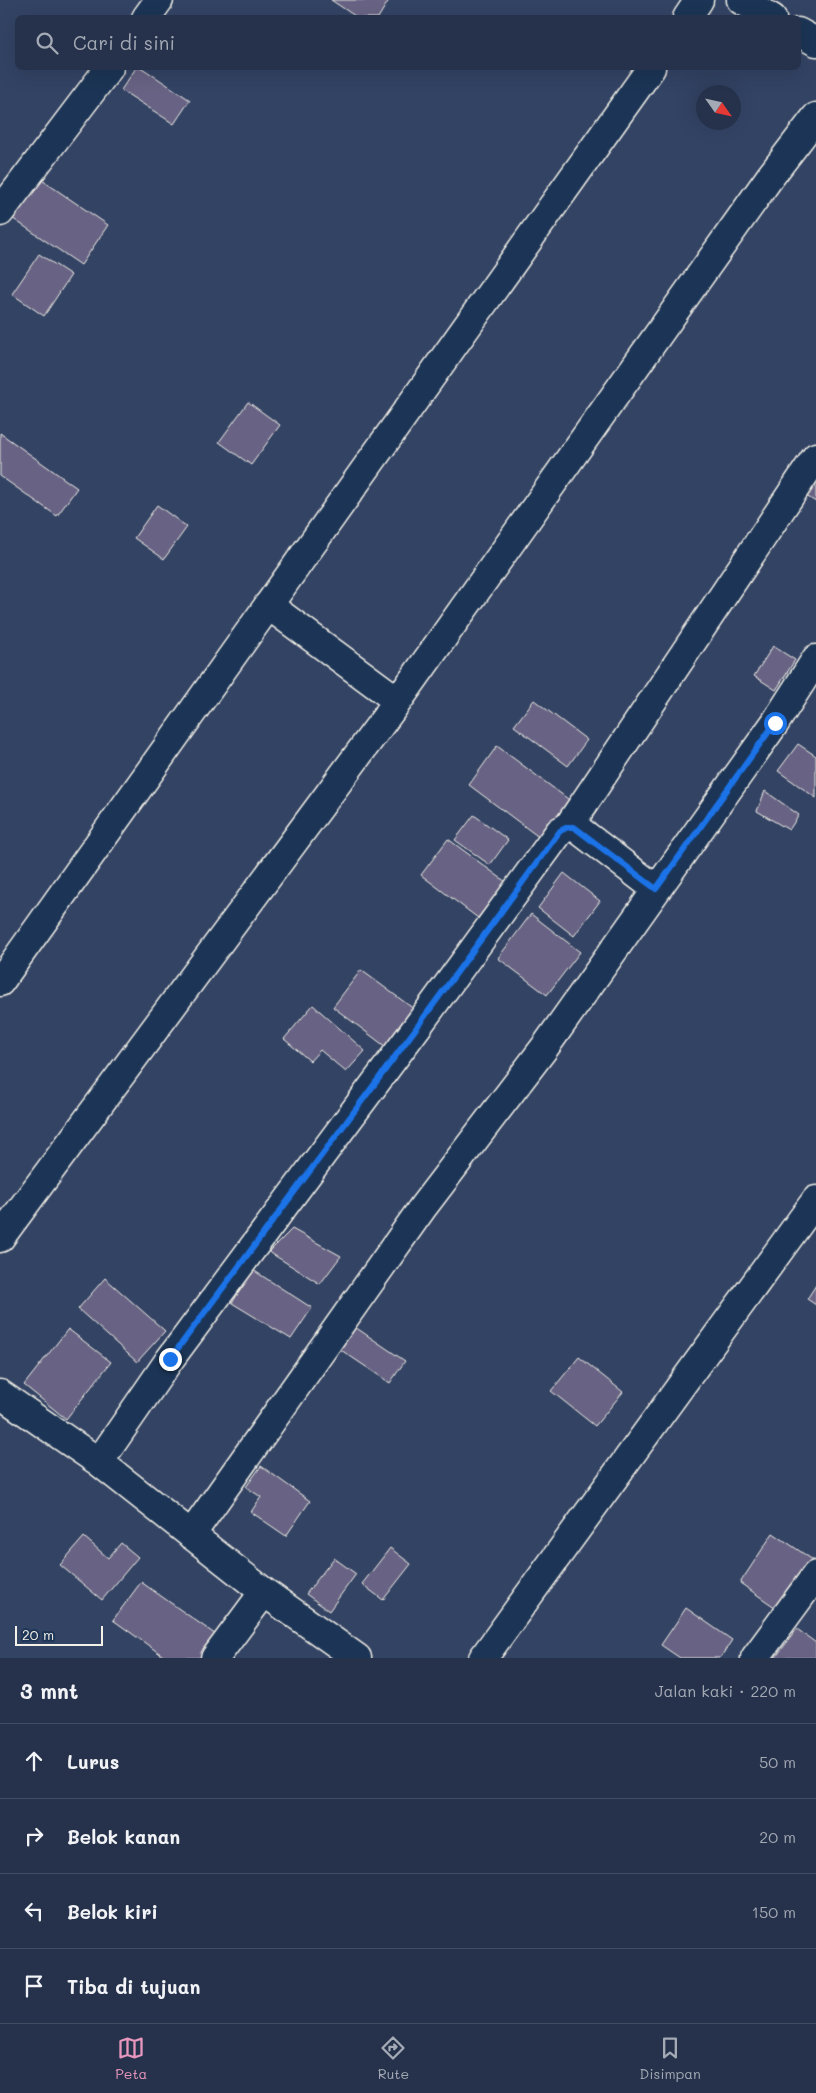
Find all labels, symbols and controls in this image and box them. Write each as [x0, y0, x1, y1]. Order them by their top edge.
search box [15, 15, 801, 70]
icon: search [33, 29, 61, 57]
text: Cari di sini [73, 30, 175, 55]
north arrow [696, 85, 741, 130]
route start [764, 712, 787, 735]
route end [159, 1348, 182, 1371]
scale bar [15, 1623, 102, 1646]
text: 20 m [22, 1625, 54, 1644]
text: 3 mnt [20, 1677, 78, 1704]
text: Jalan kaki · 220 m [655, 1680, 796, 1701]
icon: ahead [20, 1747, 48, 1775]
text: Lurus [67, 1749, 119, 1774]
text: 50 m [759, 1751, 796, 1772]
icon: right [20, 1822, 48, 1850]
text: Belok kanan [67, 1824, 180, 1849]
text: 20 m [759, 1826, 796, 1847]
icon: left [20, 1897, 48, 1925]
text: Belok kiri [67, 1899, 158, 1924]
text: 150 m [752, 1901, 796, 1922]
icon: arrive [20, 1972, 48, 2000]
text: Tiba di tujuan [67, 1974, 200, 1999]
tab: Peta [115, 2034, 147, 2083]
tab: Rute [378, 2034, 409, 2083]
tab: Disimpan [640, 2034, 701, 2083]

